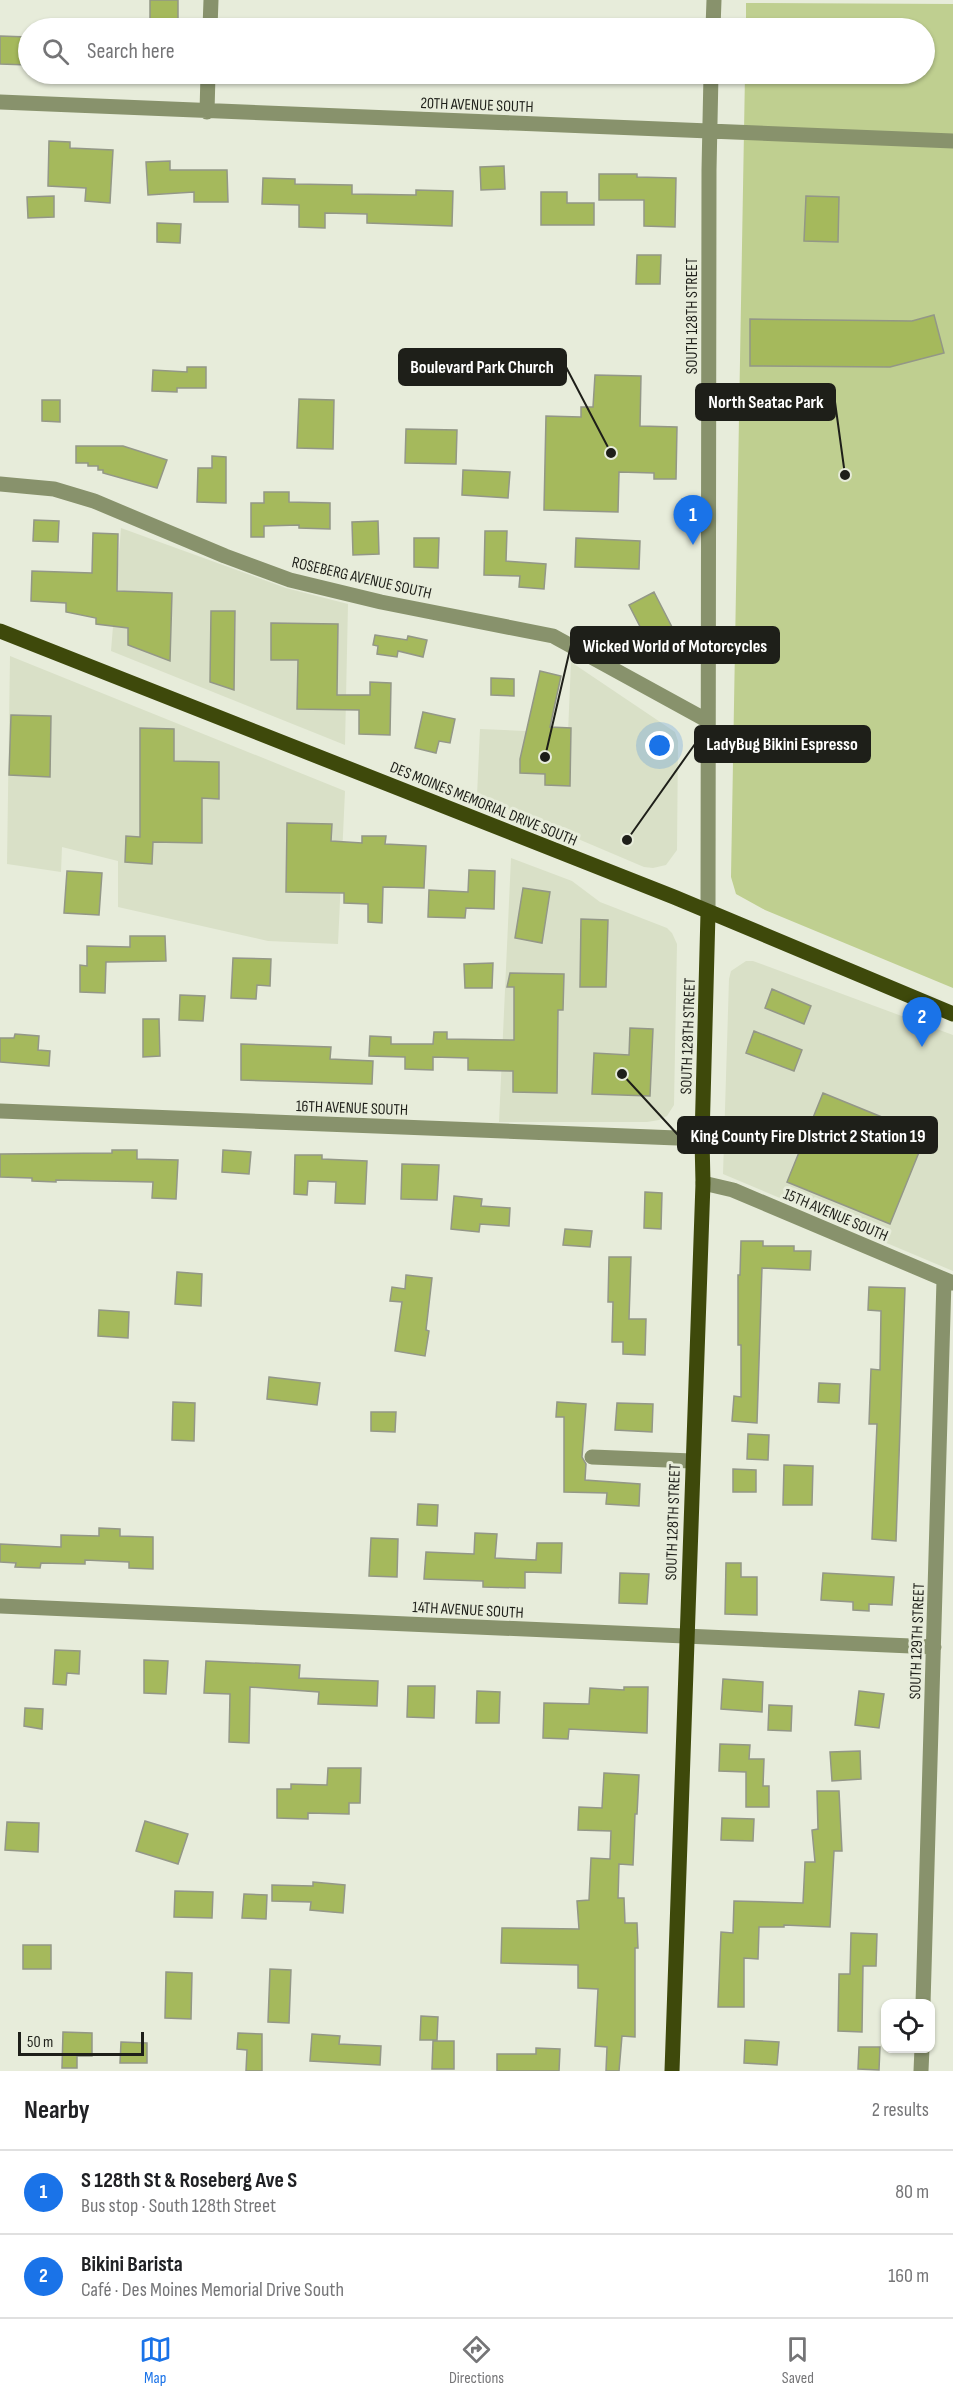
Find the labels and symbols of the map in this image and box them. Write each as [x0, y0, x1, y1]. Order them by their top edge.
street label: 20TH AVENUE SOUTH [420, 94, 534, 117]
street label: SOUTH 128TH STREET [683, 257, 702, 374]
callout: Boulevard Park Church [399, 349, 566, 385]
text: Boulevard Park Church [410, 357, 554, 378]
callout: North Seatac Park [696, 384, 835, 420]
text: North Seatac Park [708, 392, 824, 413]
pin: 1 [674, 496, 712, 545]
street label: ROSEBERG AVENUE SOUTH [290, 553, 433, 604]
callout: Wicked World of Motorcycles [571, 627, 779, 663]
text: Wicked World of Motorcycles [583, 636, 767, 657]
callout: LadyBug Bikini Espresso [695, 726, 870, 762]
your location [645, 731, 674, 760]
text: LadyBug Bikini Espresso [706, 734, 858, 755]
street label: DES MOINES MEMORIAL DRIVE SOUTH [387, 758, 580, 851]
street label: SOUTH 128TH STREET [677, 977, 700, 1095]
pin: 2 [902, 998, 942, 1047]
street label: 16TH AVENUE SOUTH [296, 1097, 408, 1120]
callout: King County Fire DIstrict 2 Station 19 [678, 1117, 937, 1153]
text: King County Fire DIstrict 2 Station 19 [691, 1126, 925, 1147]
street label: 15TH AVENUE SOUTH [780, 1185, 891, 1246]
street label: SOUTH 128TH STREET [662, 1463, 685, 1581]
street label: SOUTH 129TH STREET [906, 1582, 929, 1700]
street label: 14TH AVENUE SOUTH [412, 1598, 524, 1623]
scale bar [18, 2029, 144, 2056]

